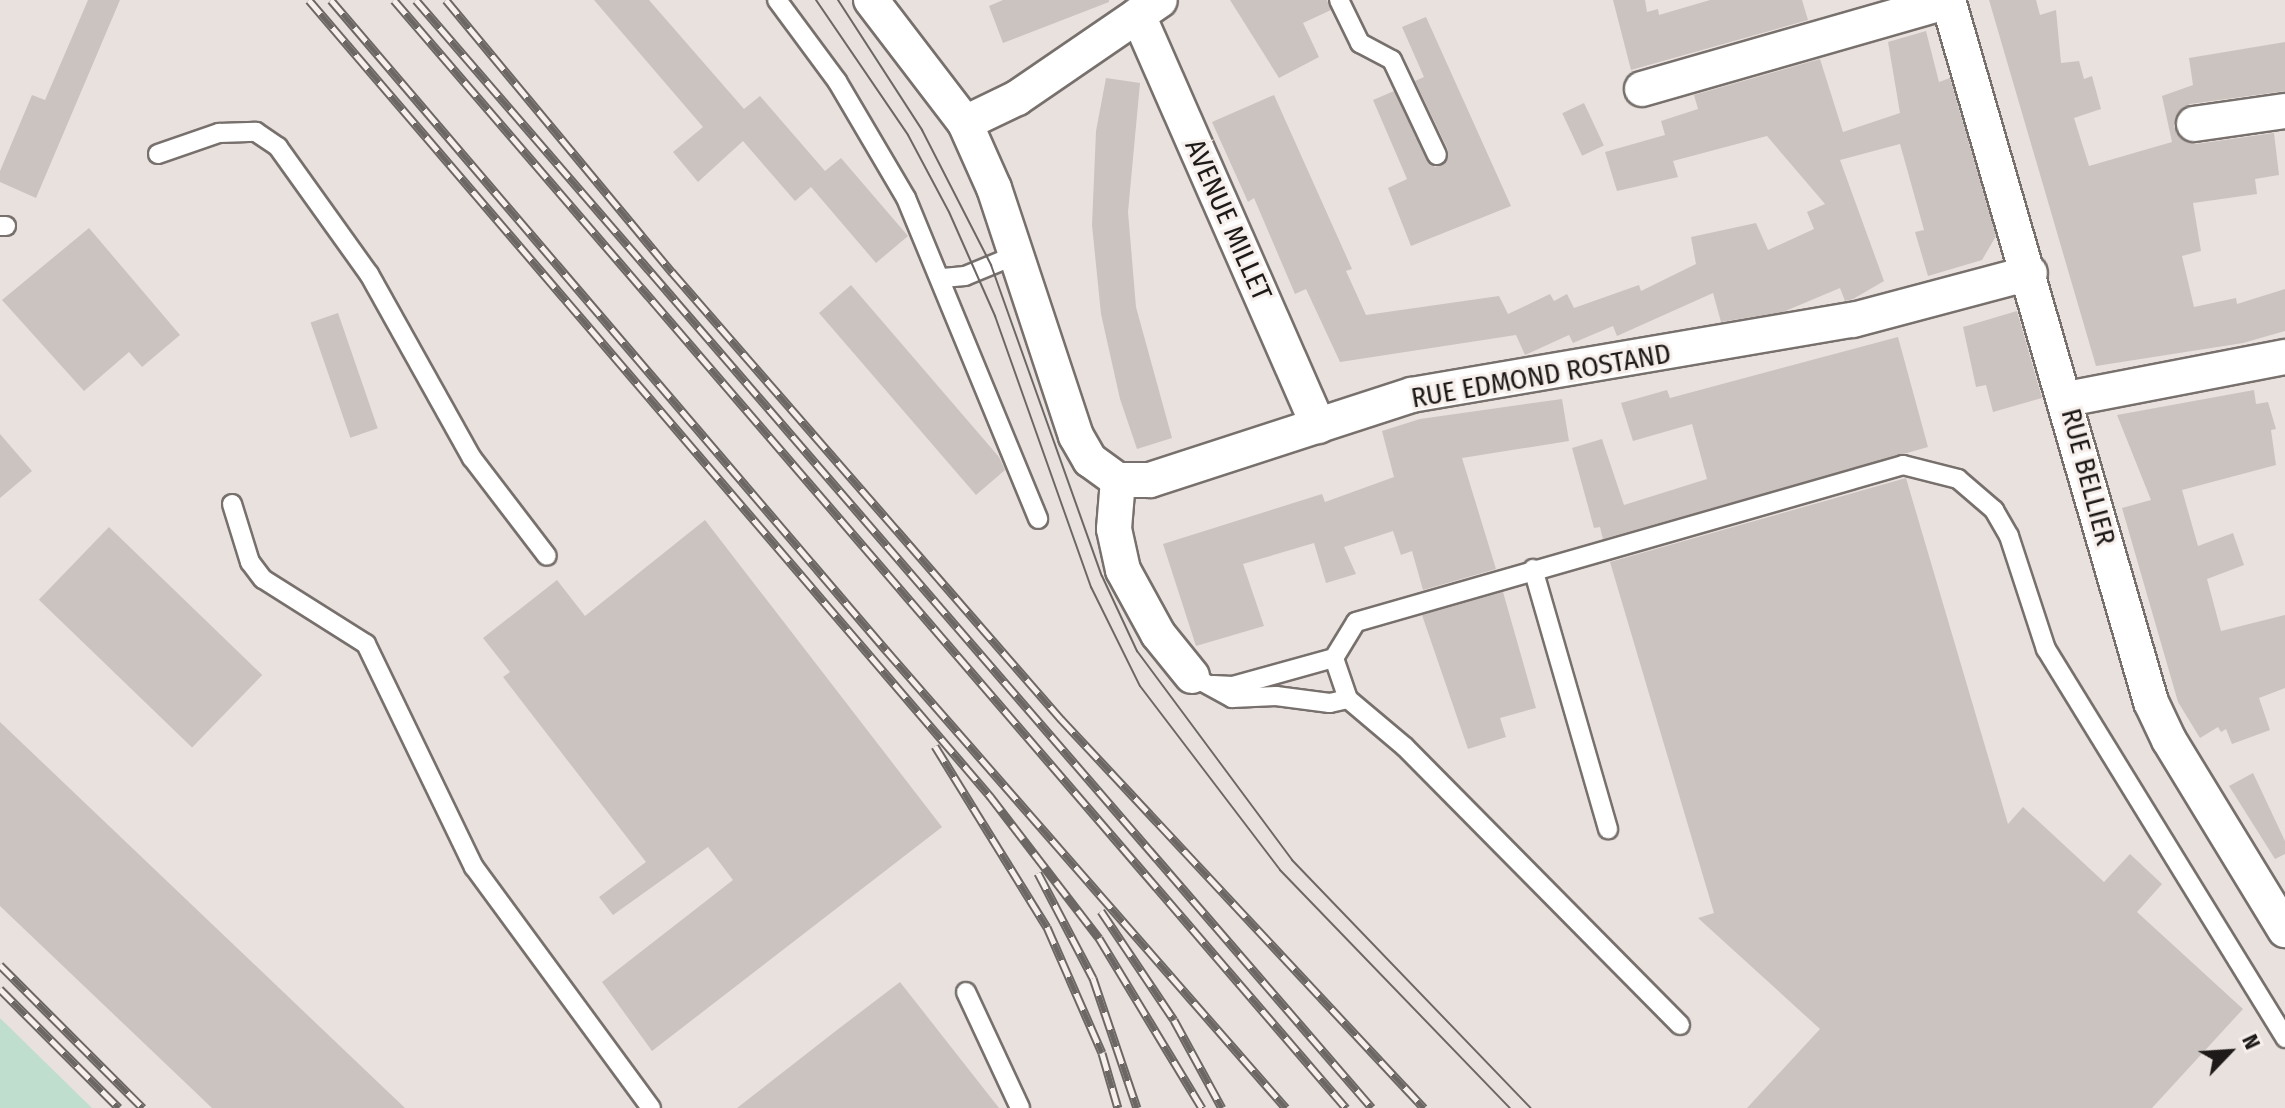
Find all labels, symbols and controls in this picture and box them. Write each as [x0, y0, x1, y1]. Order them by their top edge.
street label: AVENUE MILLET [1177, 134, 1279, 306]
street label: RUE EDMOND ROSTAND [1409, 337, 1673, 415]
street label: RUE BELLIER [2054, 405, 2122, 549]
north arrow [2189, 1012, 2269, 1092]
text: N [2236, 1030, 2266, 1053]

